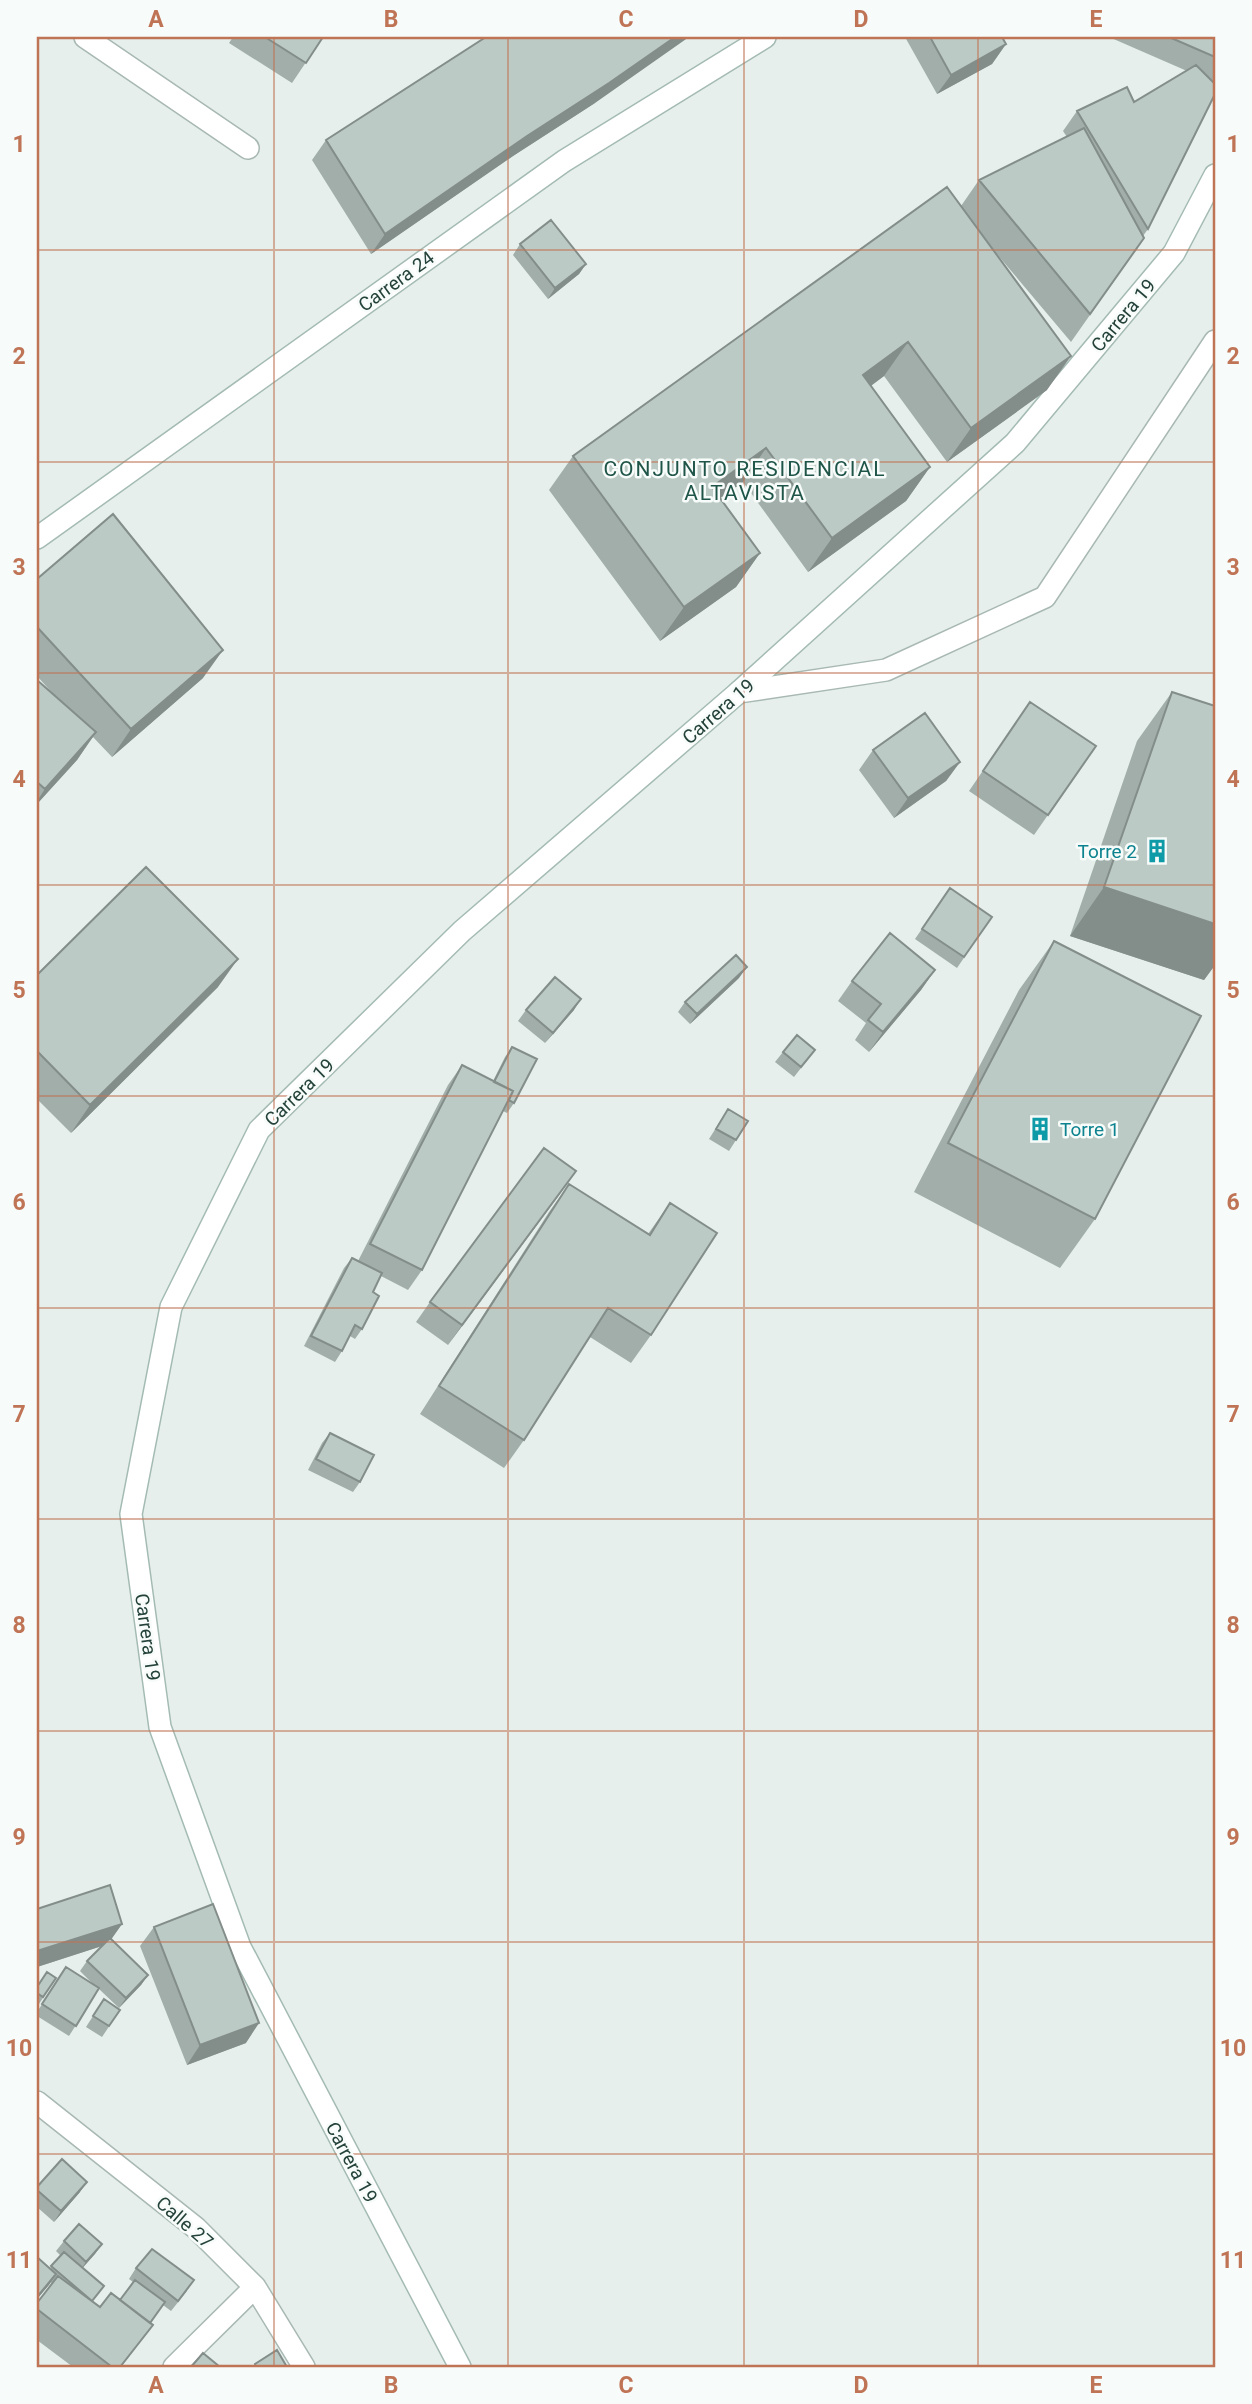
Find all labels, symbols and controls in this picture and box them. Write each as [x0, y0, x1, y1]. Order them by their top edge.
text: A [148, 6, 164, 33]
text: B [384, 6, 398, 33]
text: C [618, 6, 634, 33]
text: D [854, 6, 868, 33]
text: E [1090, 6, 1103, 33]
text: 1 [12, 131, 26, 158]
text: 1 [1226, 131, 1240, 158]
street label: Carrera 24 [354, 246, 439, 317]
street label: Carrera 19 [1086, 274, 1160, 356]
text: 2 [12, 343, 26, 370]
text: 2 [1226, 343, 1240, 370]
district label: CONJUNTO RESIDENCIAL ALTAVISTA [603, 457, 887, 505]
text: 3 [12, 554, 26, 581]
text: 3 [1226, 554, 1240, 581]
street label: Carrera 19 [678, 674, 759, 749]
text: 4 [12, 766, 26, 793]
text: 4 [1226, 766, 1240, 793]
building icon: Torre 2 [1143, 837, 1171, 865]
place label: Torre 2 [1078, 840, 1137, 863]
text: 5 [12, 977, 26, 1004]
text: 5 [1226, 977, 1240, 1004]
street label: Carrera 19 [260, 1054, 339, 1131]
building icon: Torre 1 [1026, 1115, 1054, 1143]
place label: Torre 1 [1060, 1118, 1119, 1141]
text: 6 [12, 1189, 26, 1216]
text: 6 [1226, 1189, 1240, 1216]
text: 7 [12, 1401, 26, 1428]
text: 7 [1226, 1401, 1240, 1428]
street label: Carrera 19 [130, 1592, 165, 1682]
text: 8 [12, 1612, 26, 1639]
text: 8 [1226, 1612, 1240, 1639]
text: 9 [12, 1824, 26, 1851]
text: 9 [1226, 1824, 1240, 1851]
text: 10 [6, 2035, 32, 2062]
text: 10 [1220, 2035, 1246, 2062]
street label: Carrera 19 [321, 2118, 382, 2206]
street label: Calle 27 [151, 2191, 218, 2253]
text: 11 [6, 2247, 32, 2274]
text: 11 [1220, 2247, 1246, 2274]
text: A [148, 2372, 164, 2399]
text: B [384, 2372, 398, 2399]
text: C [618, 2372, 634, 2399]
text: D [854, 2372, 868, 2399]
text: E [1090, 2372, 1103, 2399]

